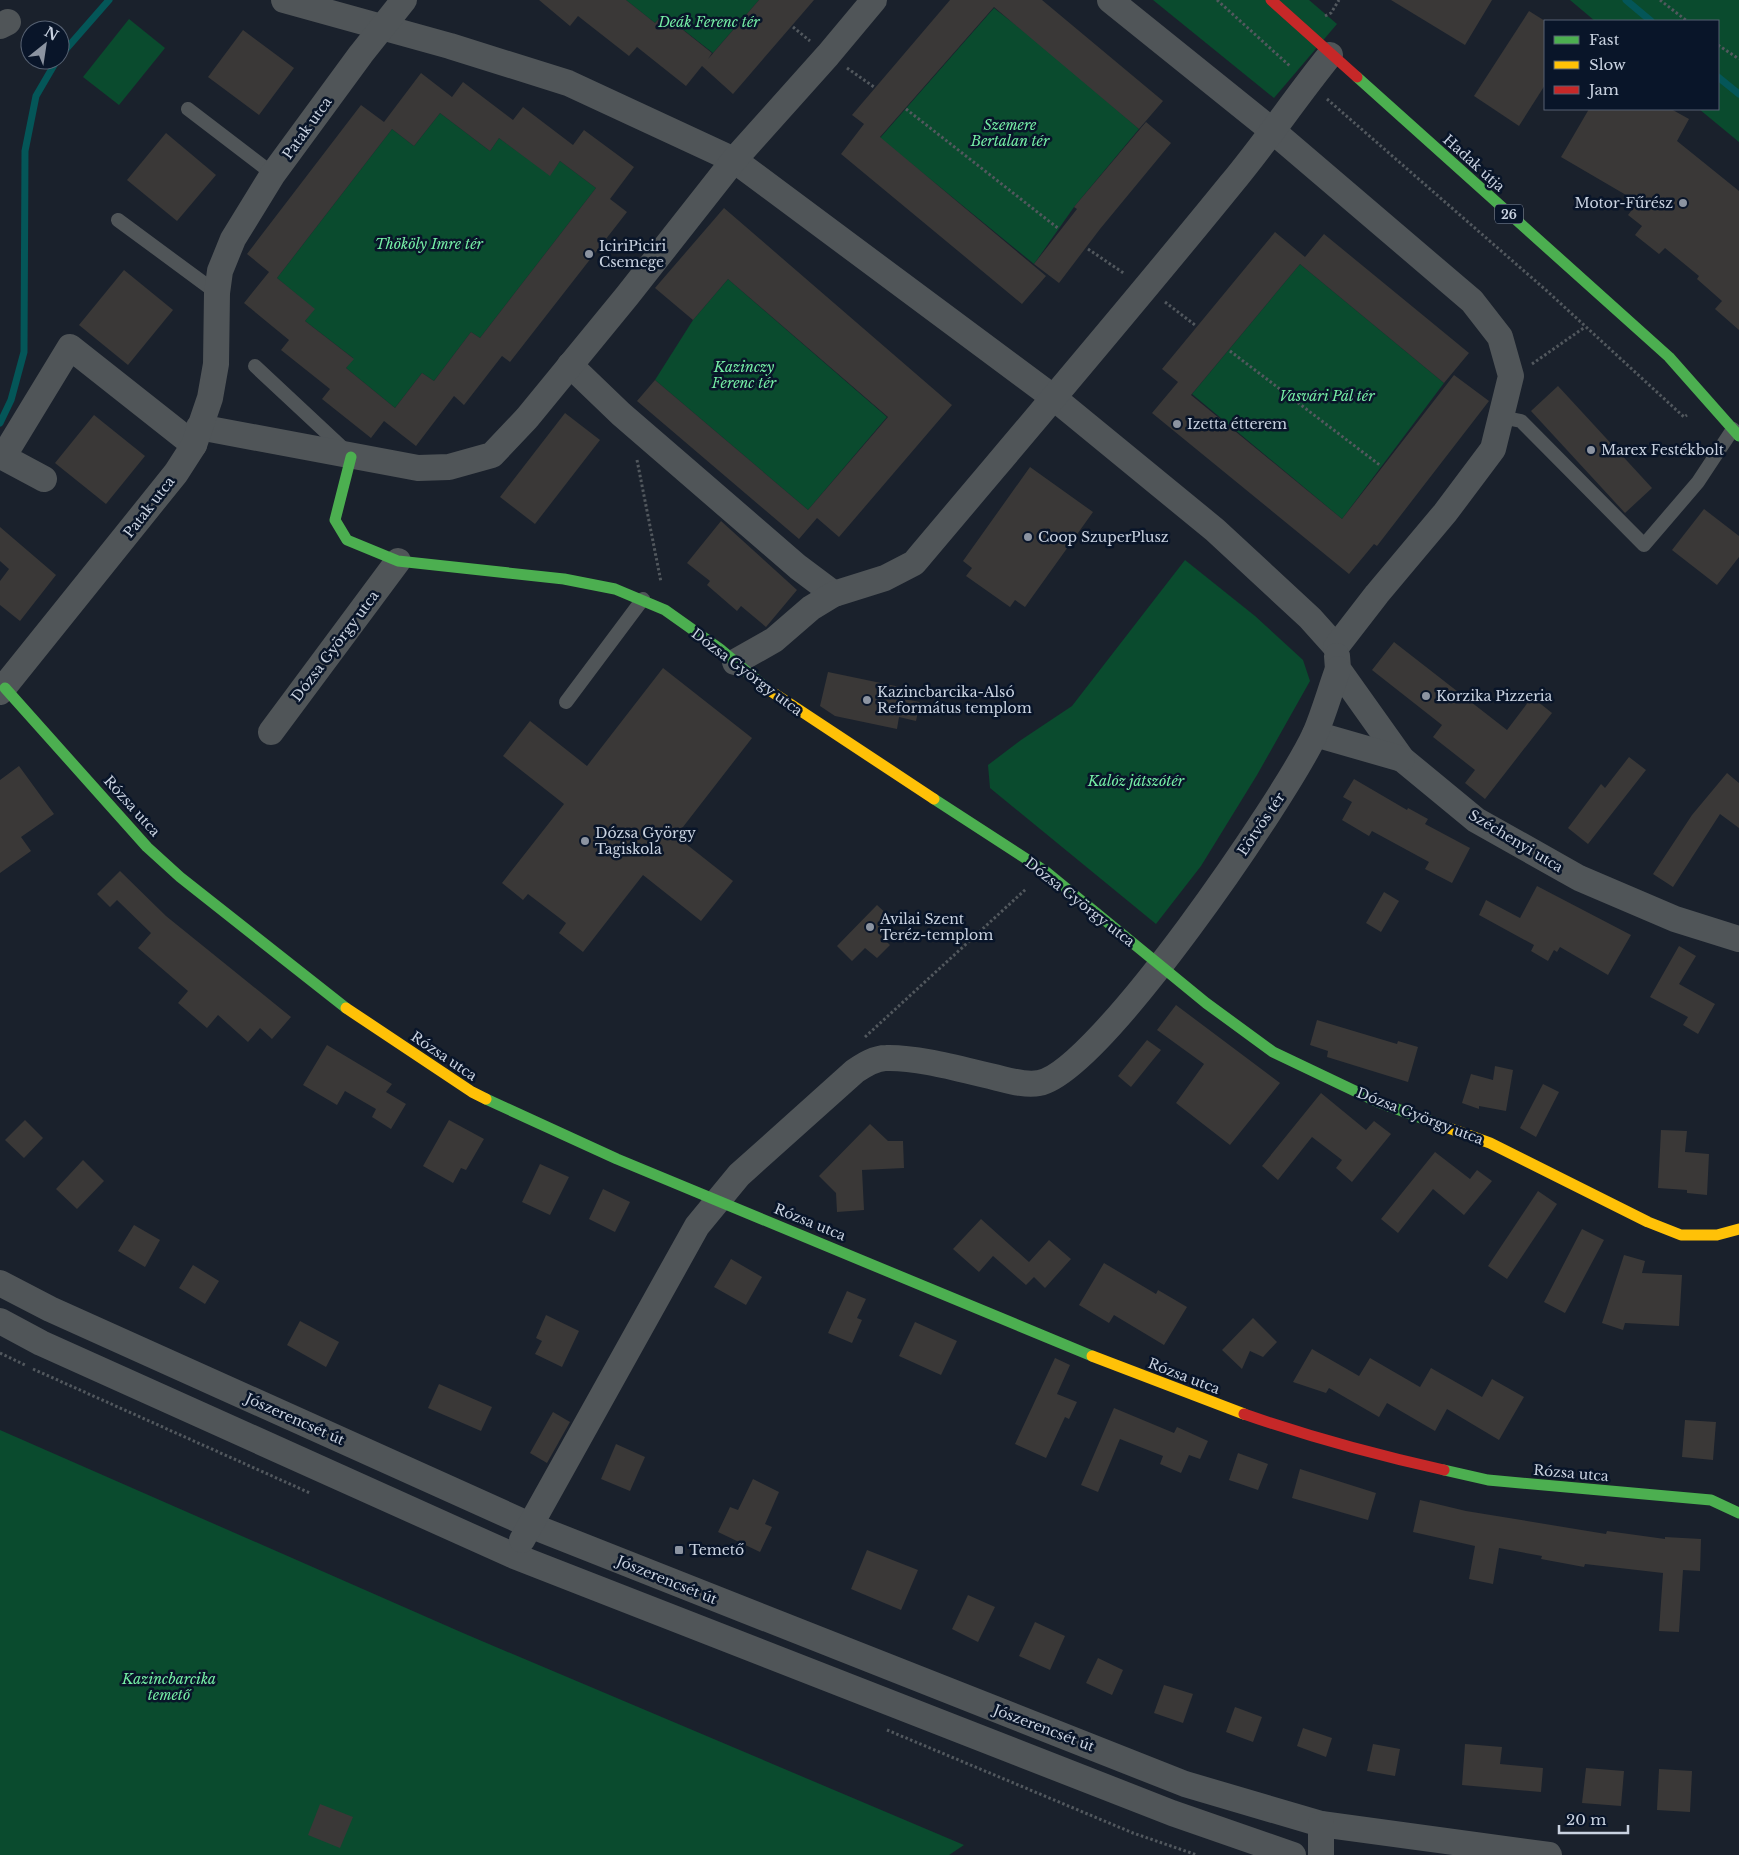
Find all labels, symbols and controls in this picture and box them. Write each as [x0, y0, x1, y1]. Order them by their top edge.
park label: Deák Ferenc tér [657, 13, 760, 31]
north arrow [20, 20, 70, 70]
legend [1544, 20, 1719, 110]
text: N [41, 23, 62, 45]
text: Fast [1589, 30, 1620, 49]
text: Slow [1589, 55, 1626, 74]
text: Jam [1587, 80, 1619, 99]
street label: Patak utca [278, 93, 336, 163]
park label: Szemere Bertalan tér [970, 116, 1050, 150]
street label: Hadak útja [1439, 131, 1509, 196]
place label: Motor-Fűrész [1575, 194, 1673, 212]
marker: Motor-Fűrész [1677, 197, 1689, 209]
road number: 26 [1495, 204, 1523, 223]
park label: Thököly Imre tér [375, 235, 484, 253]
place label: IciriPiciri Csemege [599, 237, 667, 271]
marker: IciriPiciri Csemege [583, 248, 595, 260]
park label: Kazinczy Ferenc tér [711, 358, 777, 392]
park label: Vasvári Pál tér [1279, 387, 1375, 405]
place label: Izetta étterem [1187, 415, 1287, 433]
marker: Izetta étterem [1171, 418, 1183, 430]
place label: Marex Festékbolt [1601, 441, 1725, 459]
marker: Marex Festékbolt [1585, 444, 1597, 456]
street label: Patak utca [120, 473, 179, 541]
place label: Coop SzuperPlusz [1038, 528, 1169, 546]
marker: Coop SzuperPlusz [1022, 531, 1034, 543]
street label: Dózsa György utca [287, 587, 383, 705]
street label: Dózsa György utca [688, 624, 806, 720]
place label: Kazincbarcika-Alsó Református templom [877, 683, 1032, 717]
place label: Korzika Pizzeria [1436, 687, 1553, 705]
marker: Korzika Pizzeria [1420, 690, 1432, 702]
marker: Kazincbarcika-Alsó Református templom [861, 694, 873, 706]
street label: Rózsa utca [100, 772, 164, 840]
park label: Kalóz játszótér [1087, 772, 1185, 790]
street label: Eötvös tér [1233, 789, 1289, 859]
street label: Széchenyi utca [1466, 806, 1567, 876]
place label: Dózsa György Tagiskola [595, 824, 696, 858]
marker: Dózsa György Tagiskola [579, 835, 591, 847]
street label: Dózsa György utca [1021, 853, 1139, 951]
place label: Avilai Szent Teréz-templom [879, 910, 993, 944]
marker: Avilai Szent Teréz-templom [864, 921, 876, 933]
street label: Rózsa utca [408, 1027, 481, 1085]
street label: Dózsa György utca [1354, 1083, 1486, 1149]
street label: Rózsa utca [772, 1199, 849, 1245]
street label: Rózsa utca [1145, 1354, 1223, 1398]
street label: Jószerencsét út [241, 1388, 348, 1449]
street label: Rózsa utca [1533, 1461, 1610, 1485]
place label: Temető [689, 1541, 744, 1559]
marker: Temető [673, 1544, 685, 1556]
street label: Jószerencsét út [612, 1551, 720, 1609]
park label: Kazincbarcika temető [121, 1670, 216, 1704]
street label: Jószerencsét út [989, 1700, 1098, 1756]
scale bar [1559, 1802, 1628, 1834]
text: 20 m [1566, 1810, 1606, 1829]

